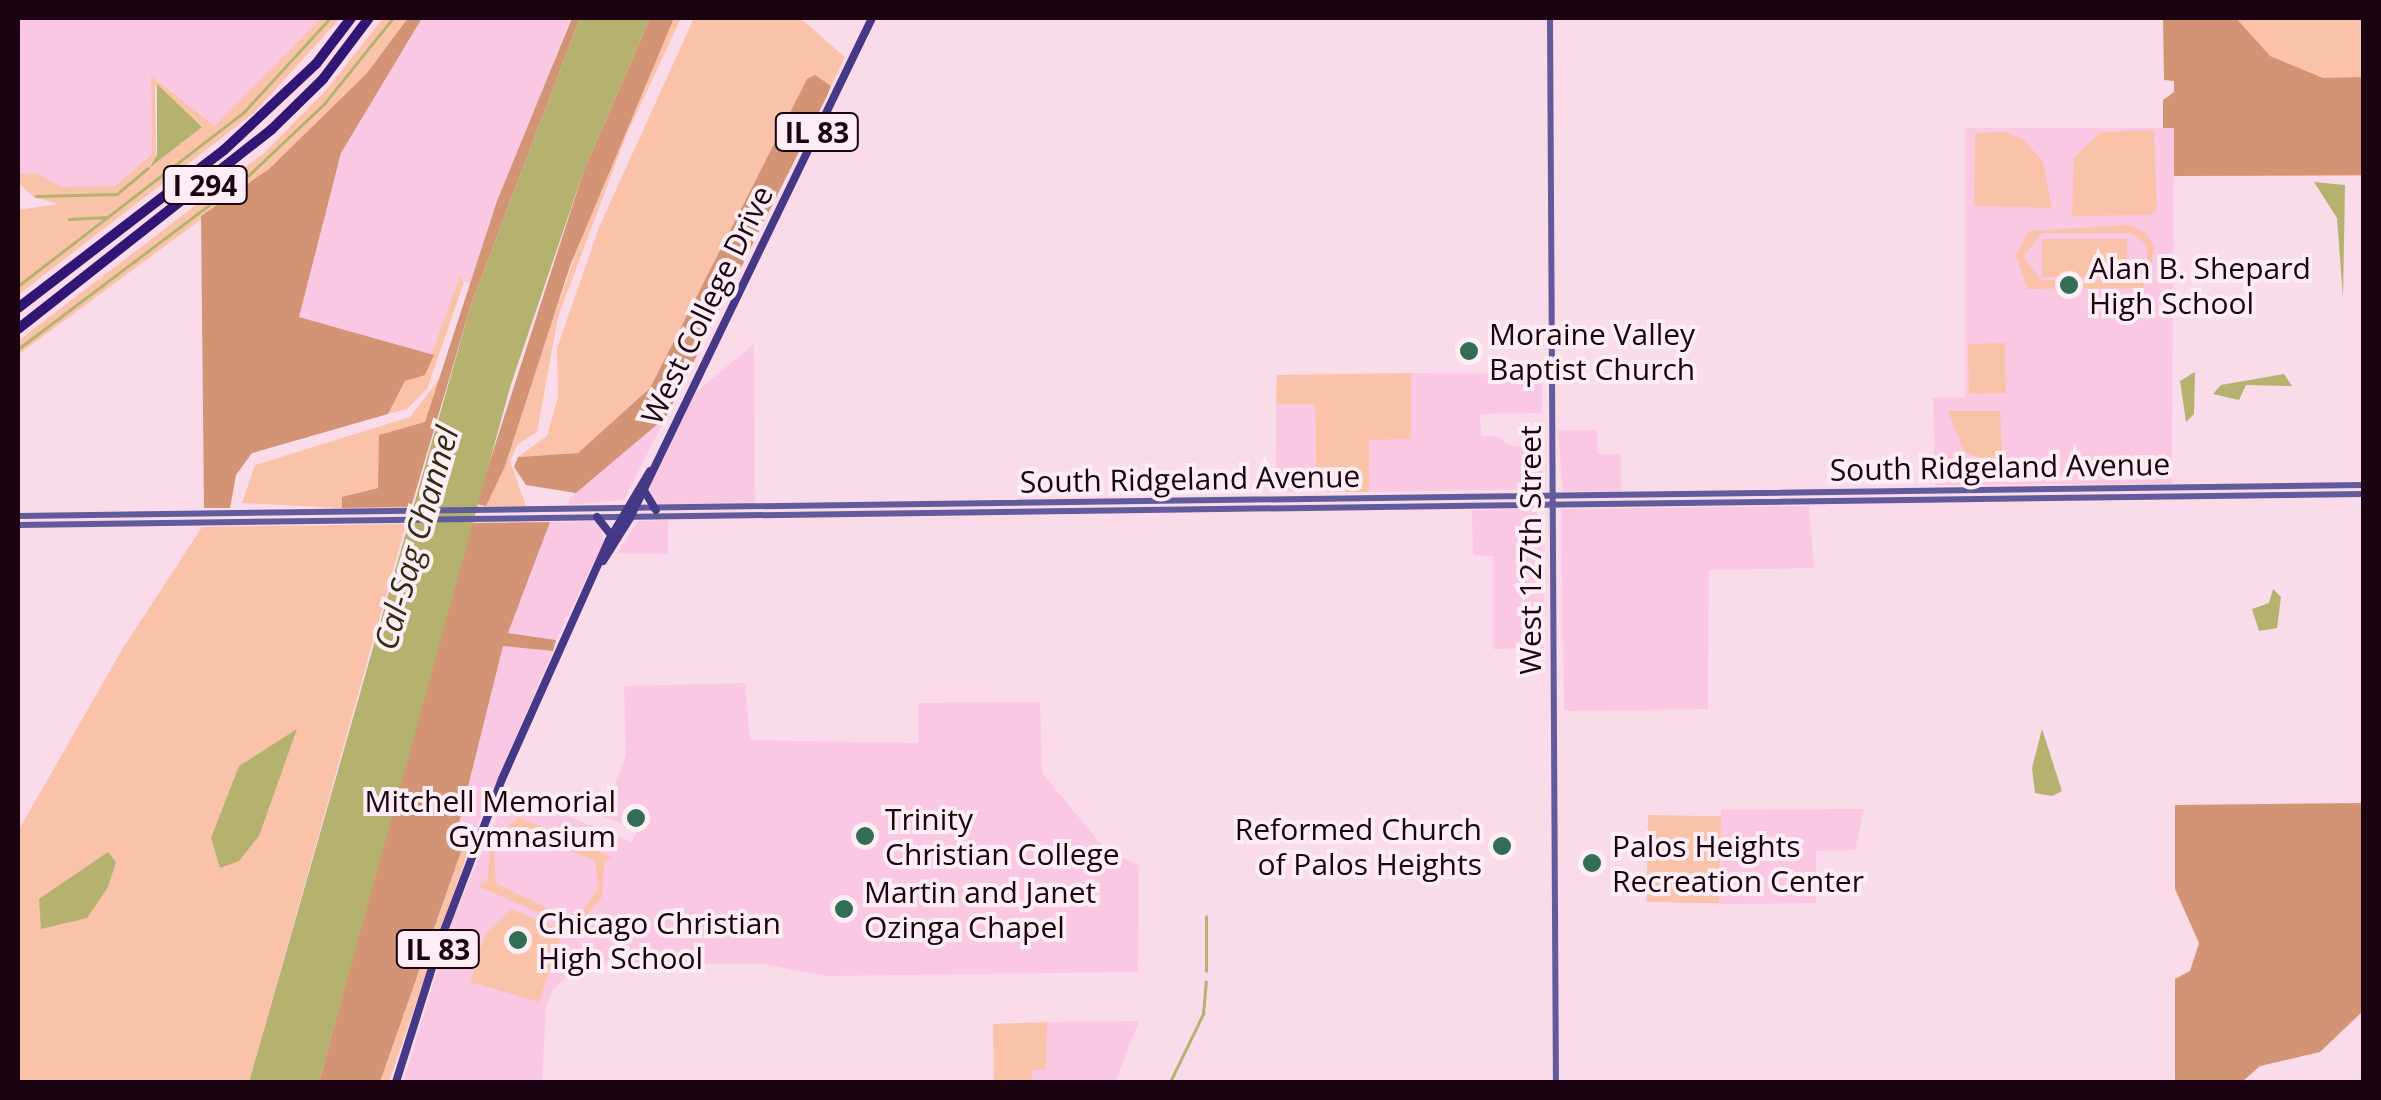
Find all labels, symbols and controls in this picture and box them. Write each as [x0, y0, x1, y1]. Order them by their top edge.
road number: IL 83 [774, 109, 860, 155]
road number: I 294 [162, 162, 248, 208]
street label: West College Drive [634, 180, 780, 430]
place label: Alan B. Shepard High School [2089, 250, 2311, 320]
marker: Alan B. Shepard High School [2058, 274, 2080, 296]
place label: Moraine Valley Baptist Church [1489, 316, 1695, 386]
marker: Moraine Valley Baptist Church [1458, 340, 1480, 362]
water label: Cal-Sag Channel [366, 422, 466, 654]
street label: West 127th Street [1512, 425, 1548, 675]
street label: South Ridgeland Avenue [1829, 446, 2171, 488]
street label: South Ridgeland Avenue [1019, 458, 1361, 500]
place label: Mitchell Memorial Gymnasium [364, 783, 616, 854]
place label: Trinity Christian College [885, 801, 1120, 872]
marker: Mitchell Memorial Gymnasium [625, 807, 647, 829]
place label: Reformed Church of Palos Heights [1235, 811, 1482, 882]
marker: Trinity Christian College [854, 825, 876, 847]
place label: Palos Heights Recreation Center [1612, 828, 1864, 898]
marker: Reformed Church of Palos Heights [1491, 835, 1513, 857]
marker: Palos Heights Recreation Center [1581, 852, 1603, 874]
place label: Martin and Janet Ozinga Chapel [864, 874, 1096, 944]
marker: Martin and Janet Ozinga Chapel [833, 898, 855, 920]
place label: Chicago Christian High School [538, 905, 781, 976]
road number: IL 83 [396, 926, 480, 972]
marker: Chicago Christian High School [507, 929, 529, 951]

